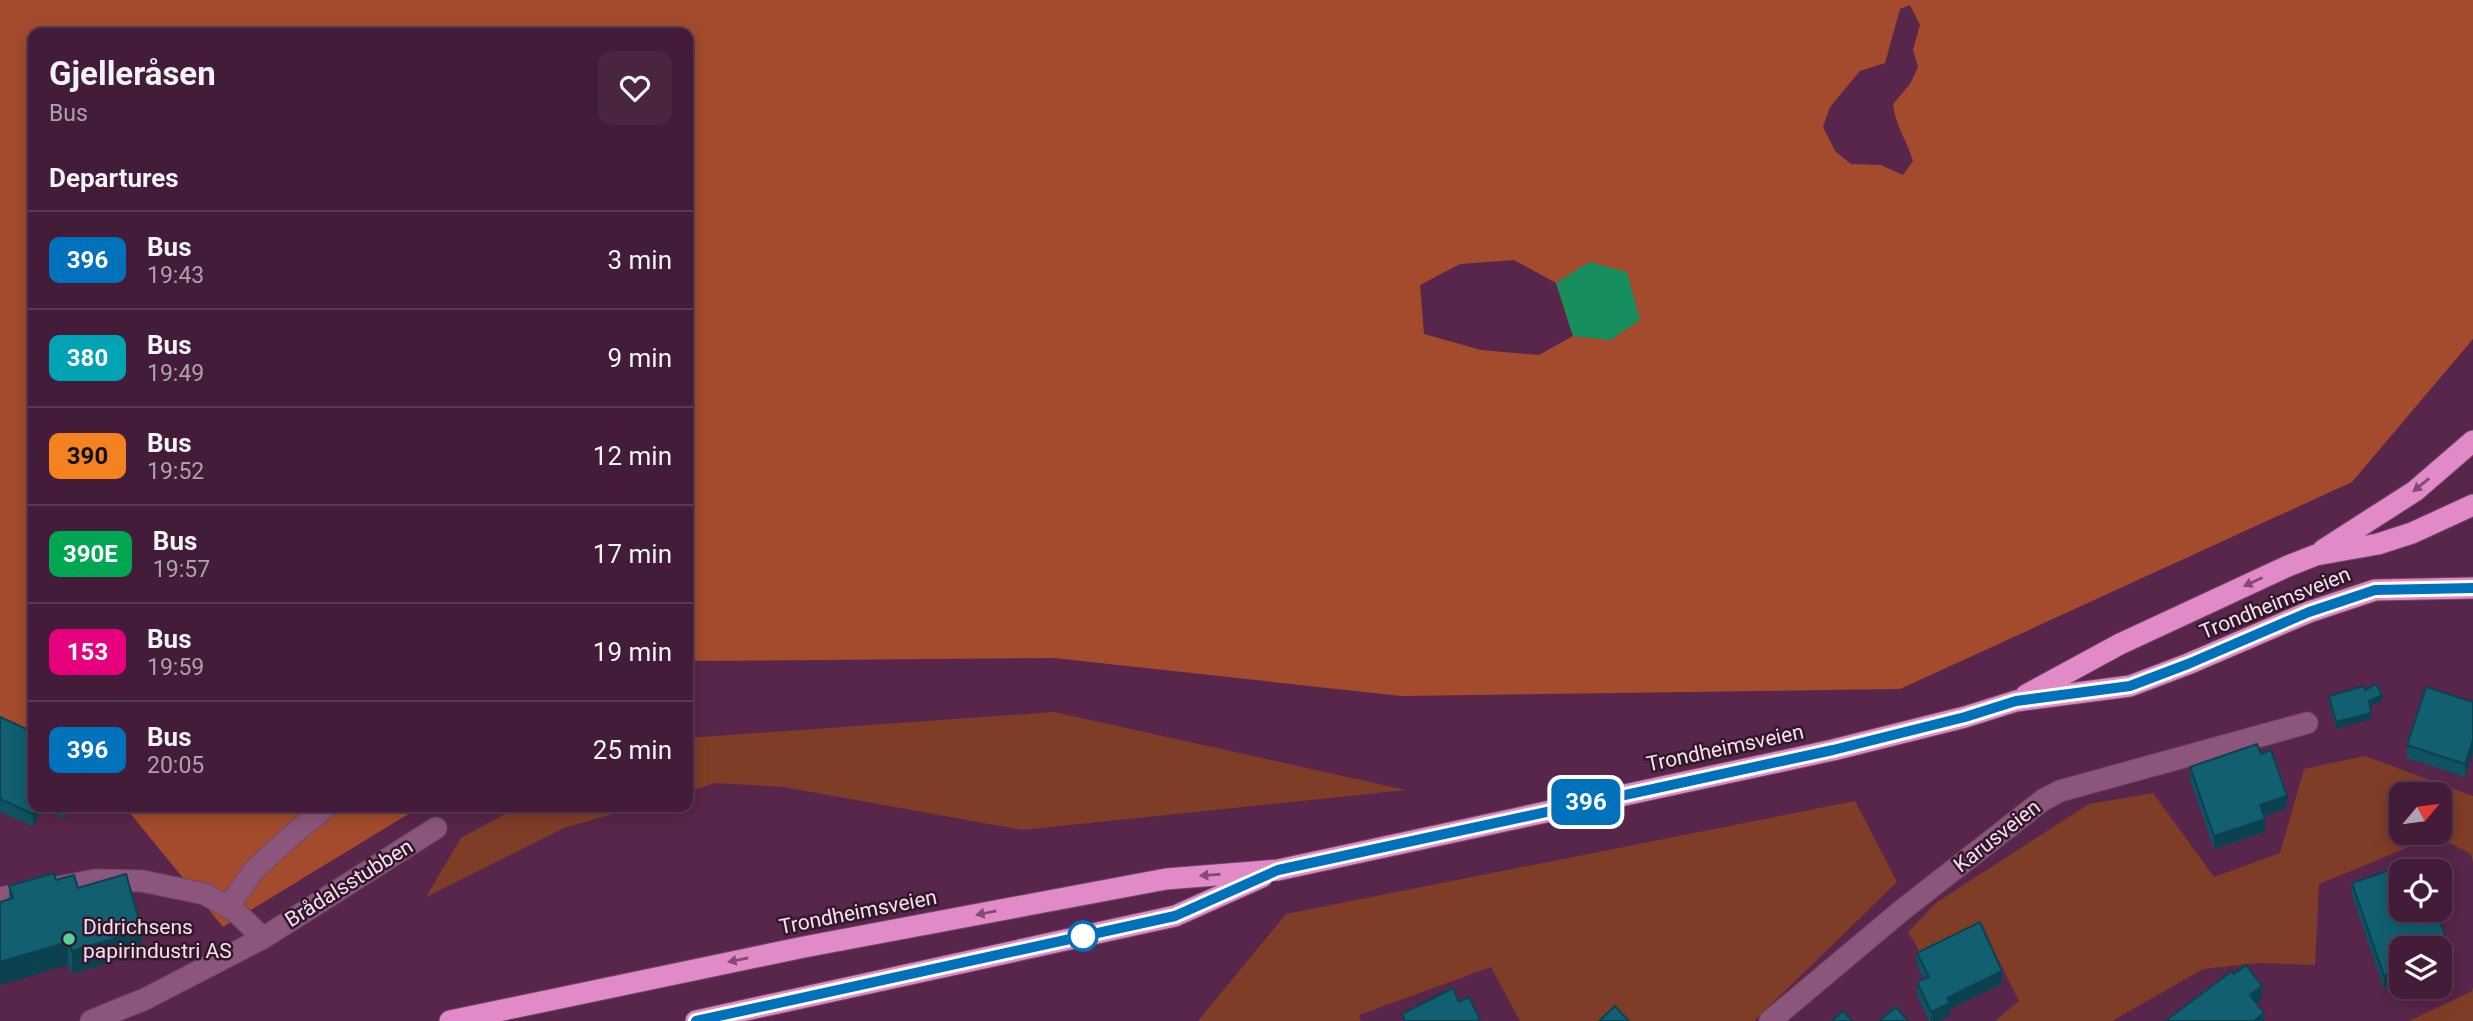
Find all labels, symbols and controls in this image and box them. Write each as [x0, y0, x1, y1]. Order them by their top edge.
button: heart [598, 51, 672, 125]
text: Gjelleråsen [49, 54, 216, 93]
text: Bus [49, 100, 88, 127]
text: Departures [49, 163, 179, 193]
text: Bus [147, 232, 192, 262]
text: 3 min [607, 245, 672, 275]
text: 396 [67, 246, 108, 274]
text: 19:43 [147, 262, 204, 289]
text: Bus [147, 330, 192, 360]
text: 9 min [607, 343, 672, 373]
text: 380 [67, 344, 108, 372]
text: 19:49 [147, 360, 204, 387]
text: Bus [147, 428, 192, 458]
text: 12 min [593, 441, 672, 471]
text: 390 [67, 442, 108, 470]
text: 19:52 [147, 458, 204, 485]
one-way arrow [2413, 477, 2430, 492]
text: Bus [153, 526, 197, 556]
text: 17 min [593, 539, 672, 569]
text: 390E [63, 540, 118, 568]
text: 19:57 [153, 556, 210, 583]
street label: Trondheimsveien [2196, 562, 2354, 644]
one-way arrow [2243, 576, 2263, 588]
text: Bus [147, 624, 192, 654]
text: 19 min [593, 637, 672, 667]
text: 153 [67, 638, 108, 666]
text: 19:59 [147, 654, 204, 681]
street label: Trondheimsveien [1644, 720, 1806, 776]
text: Bus [147, 722, 192, 752]
text: 25 min [593, 735, 672, 765]
text: 396 [67, 736, 108, 764]
text: 20:05 [147, 752, 204, 779]
line badge: 396 [1546, 779, 1626, 825]
north arrow [2389, 782, 2452, 845]
map controls [2389, 782, 2452, 999]
text: 396 [1565, 788, 1607, 816]
street label: Karusveien [1949, 795, 2045, 877]
street label: Brådalsstubben [281, 834, 417, 932]
button: locate [2389, 859, 2452, 922]
one-way arrow [1199, 870, 1221, 881]
street label: Trondheimsveien [777, 885, 939, 939]
one-way arrow [975, 908, 997, 919]
place label: Didrichsens papirindustri AS [83, 915, 232, 963]
unlabelled marker [1068, 921, 1098, 951]
marker: Didrichsens papirindustri AS [61, 931, 77, 947]
button: layers [2389, 936, 2452, 999]
one-way arrow [727, 955, 749, 966]

